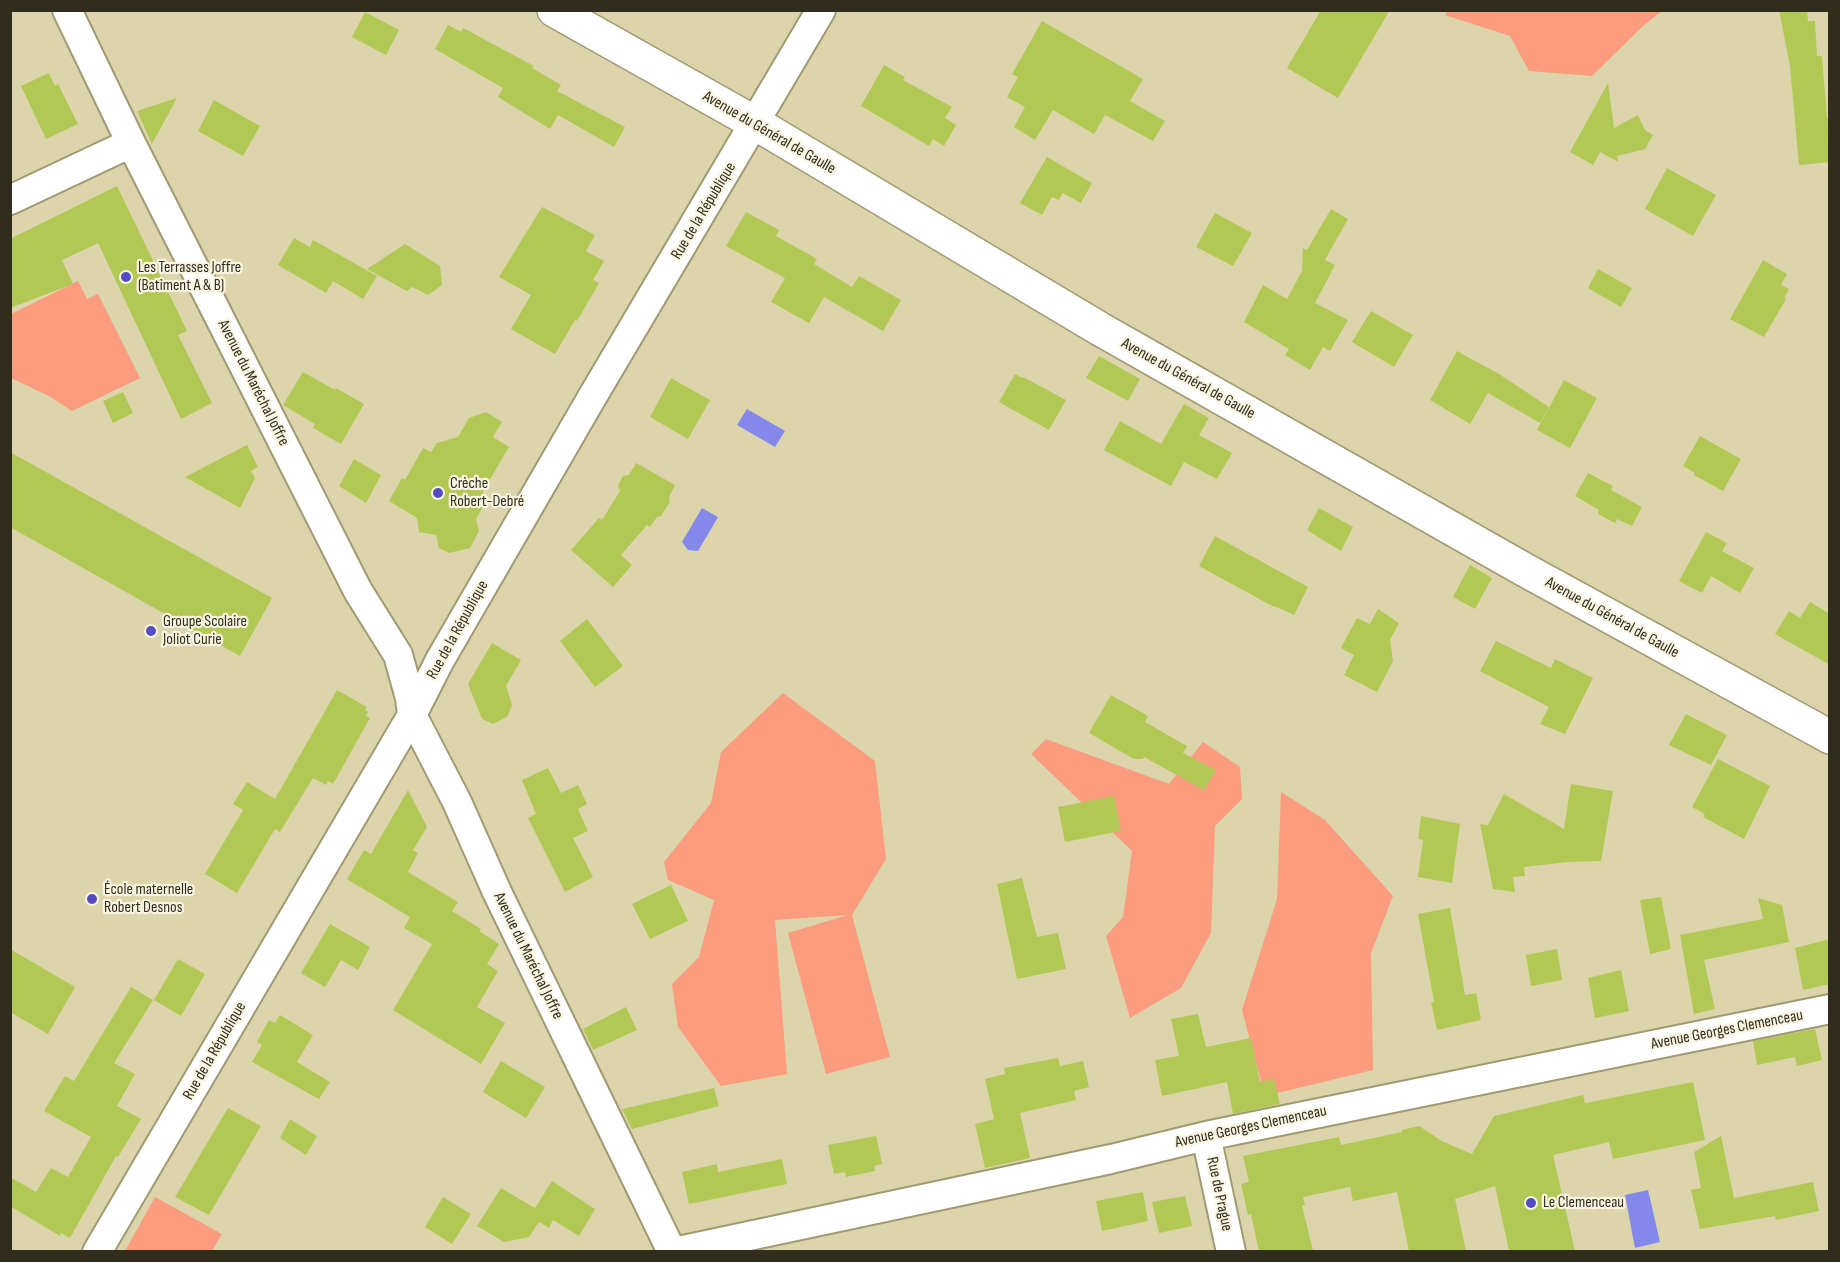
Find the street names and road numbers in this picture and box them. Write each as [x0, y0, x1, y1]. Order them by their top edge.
street label: Avenue du Général de Gaulle [699, 87, 839, 179]
street label: Rue de la République [667, 159, 741, 263]
street label: Avenue du Maréchal Joffre [213, 317, 293, 449]
street label: Avenue du Général de Gaulle [1118, 334, 1258, 424]
street label: Avenue du Général de Gaulle [1542, 573, 1682, 663]
street label: Rue de la République [423, 577, 493, 683]
street label: Avenue du Maréchal Joffre [489, 889, 567, 1023]
street label: Rue de la République [179, 999, 251, 1103]
street label: Avenue Georges Clemenceau [1649, 1006, 1805, 1054]
street label: Avenue Georges Clemenceau [1174, 1102, 1328, 1152]
street label: Rue de Prague [1202, 1155, 1236, 1233]

